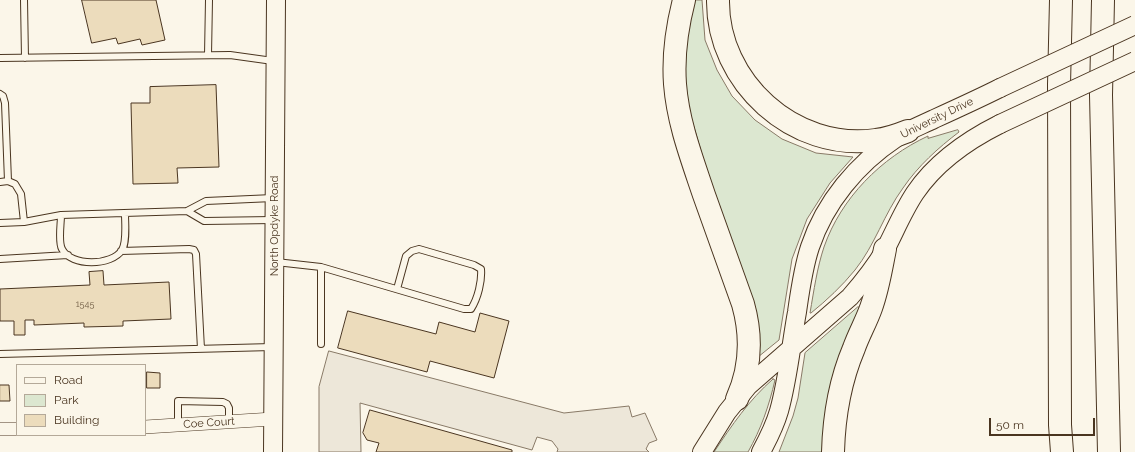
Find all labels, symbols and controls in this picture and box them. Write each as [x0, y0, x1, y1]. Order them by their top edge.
street label: University Drive [898, 95, 976, 141]
street label: North Opdyke Road [268, 176, 282, 276]
house number: 1545 [76, 299, 94, 309]
legend [16, 364, 146, 436]
text: Road [54, 373, 83, 387]
text: Park [54, 393, 79, 407]
scale bar [991, 410, 1097, 436]
text: Building [54, 413, 100, 427]
street label: Coe Court [183, 415, 235, 431]
text: 50 m [996, 418, 1024, 432]

